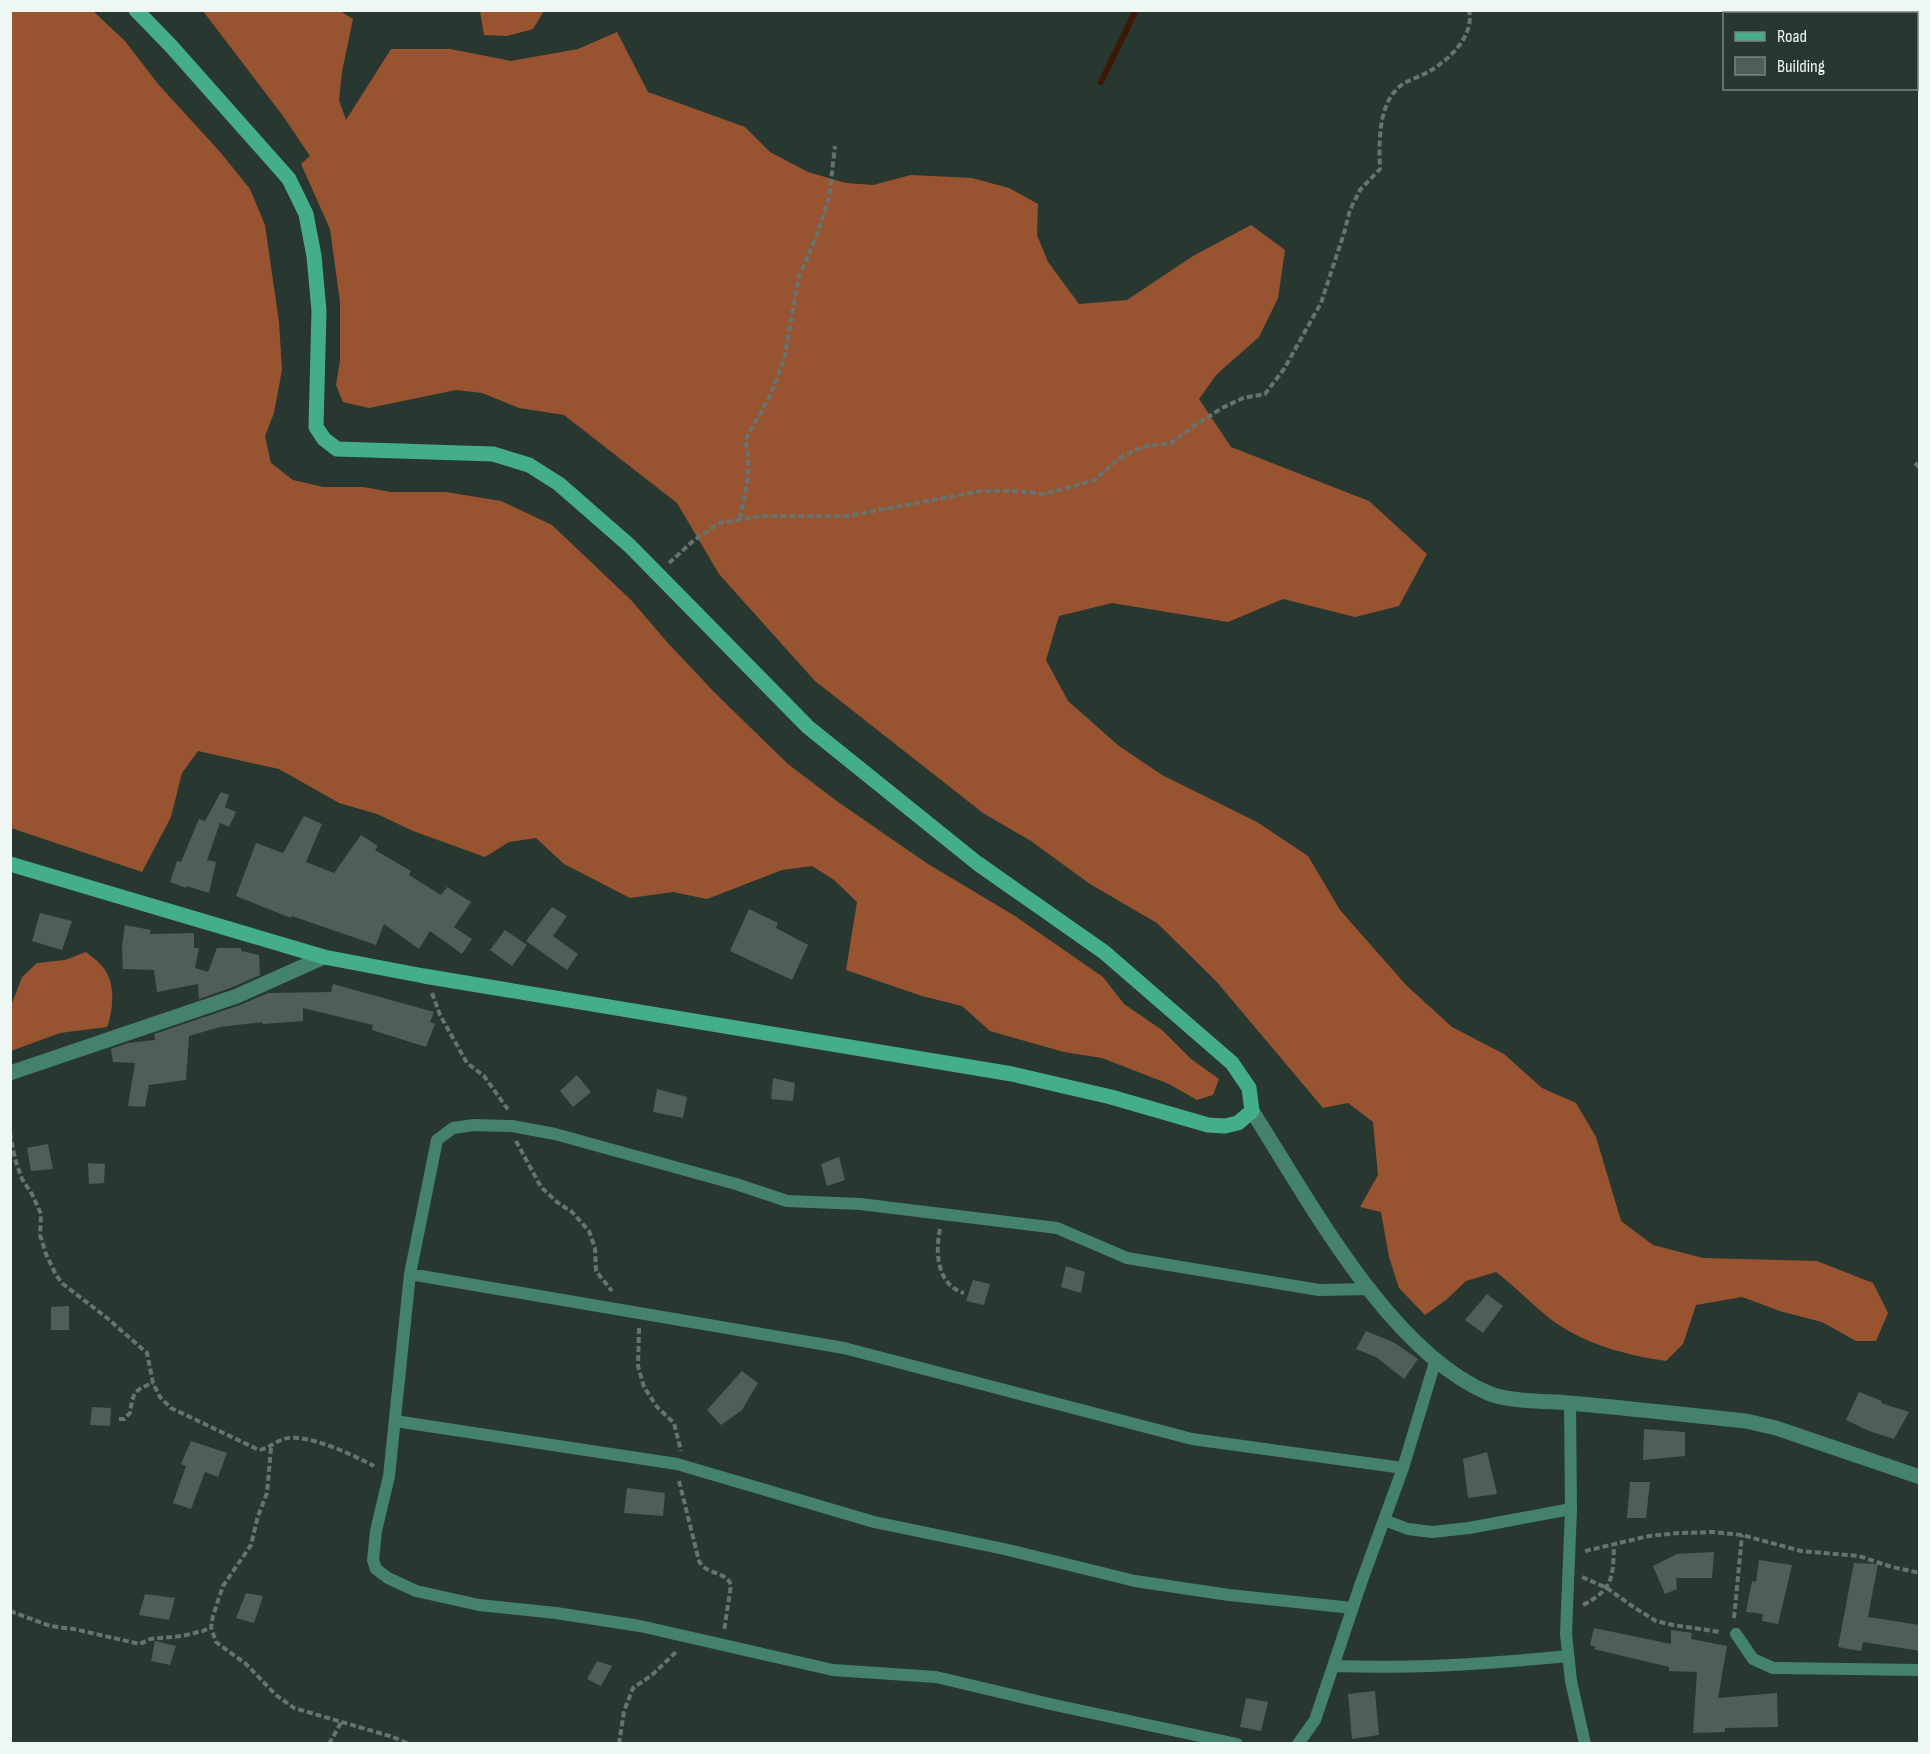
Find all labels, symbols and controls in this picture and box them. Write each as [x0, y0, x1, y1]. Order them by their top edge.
legend [1723, 12, 1918, 90]
text: Road [1777, 26, 1807, 47]
text: Building [1777, 56, 1825, 77]

